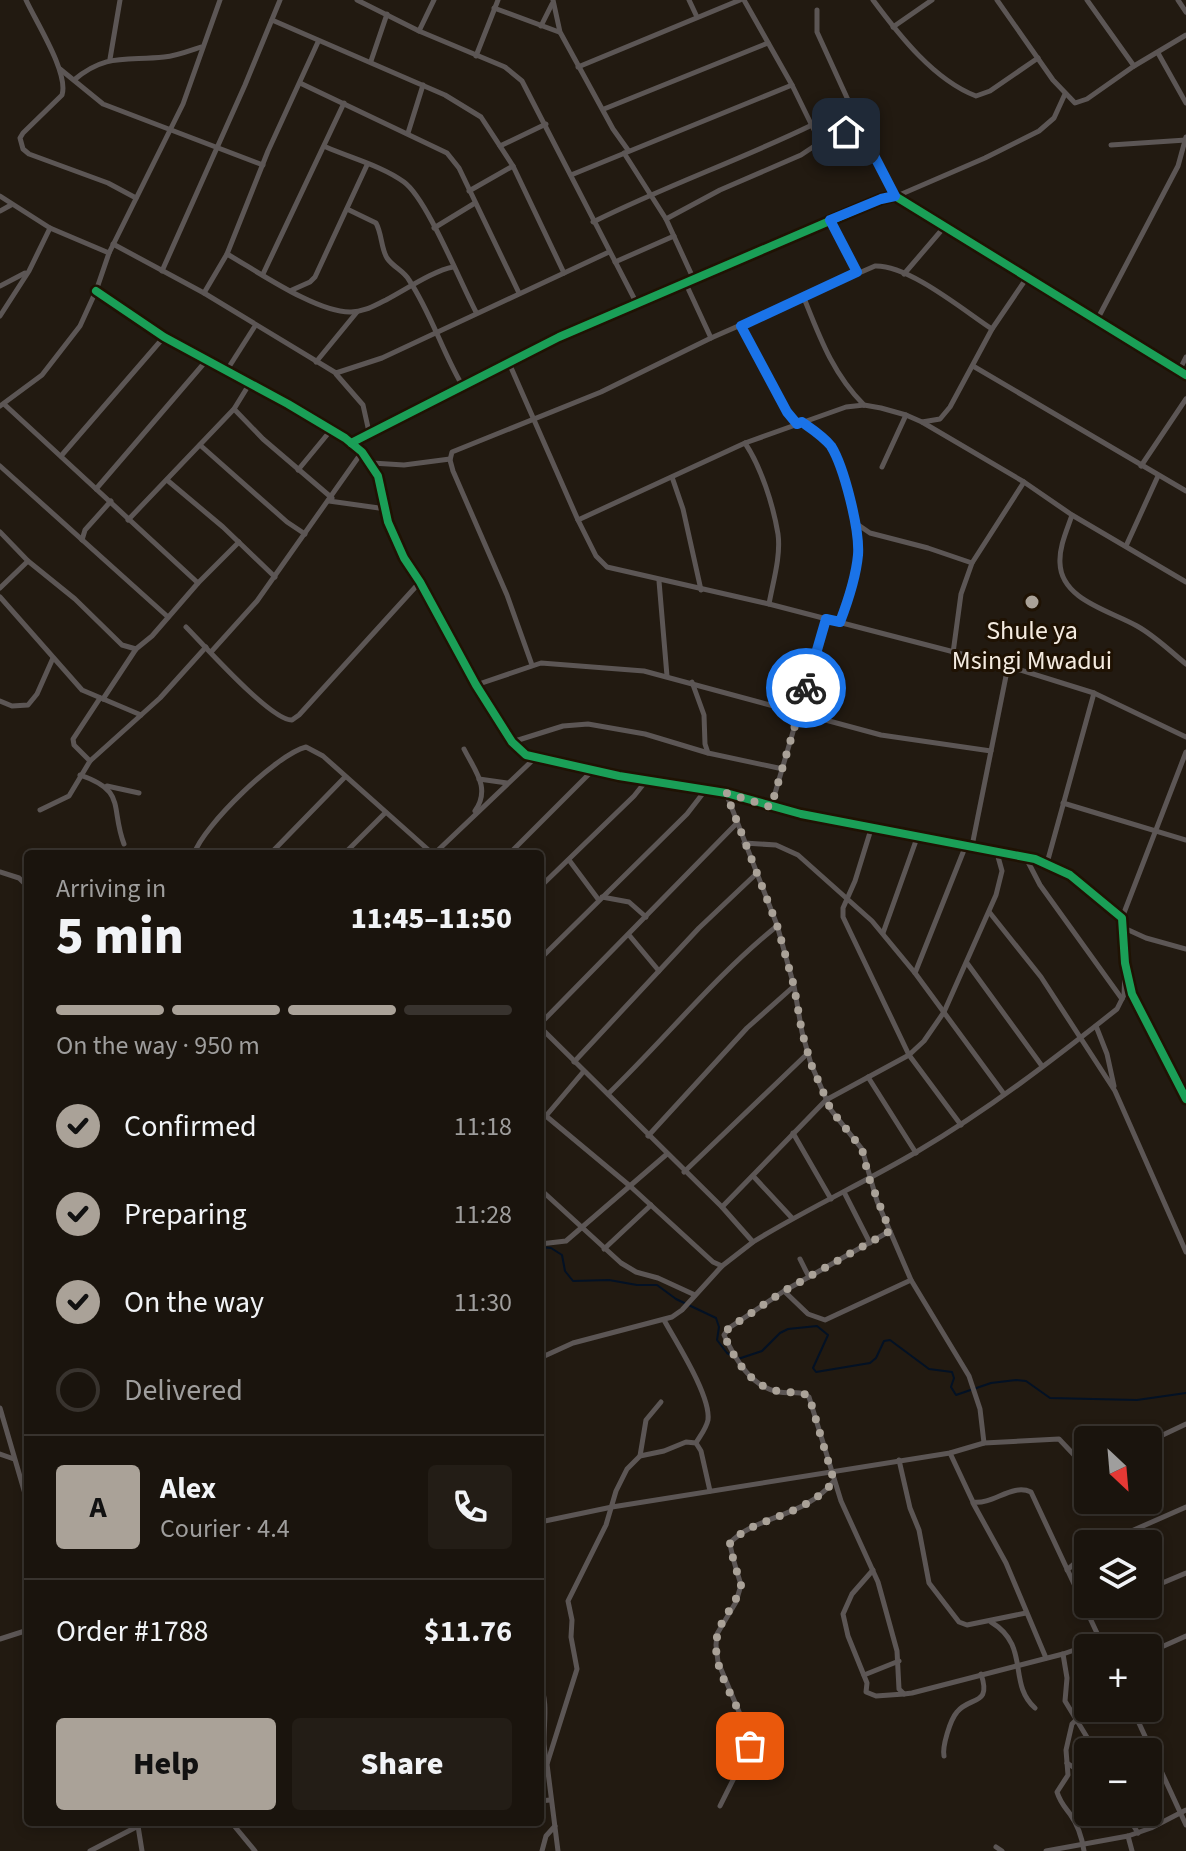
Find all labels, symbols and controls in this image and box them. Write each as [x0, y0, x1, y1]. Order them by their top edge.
pin [812, 98, 880, 166]
icon: home [824, 110, 868, 154]
marker: Shule ya Msingi Mwadui [1023, 593, 1041, 611]
place label: Shule ya Msingi Mwadui [952, 612, 1112, 679]
courier [766, 648, 846, 728]
icon: bike [784, 666, 828, 710]
text: Arriving in [56, 870, 166, 907]
text: 11:45–11:50 [351, 897, 512, 940]
text: 5 min [56, 900, 184, 974]
text: On the way · 950 m [56, 1027, 260, 1064]
icon: check [56, 1104, 100, 1148]
text: Confirmed [124, 1105, 257, 1148]
text: 11:18 [454, 1108, 512, 1145]
icon: check [56, 1192, 100, 1236]
text: Preparing [124, 1193, 247, 1236]
text: 11:28 [454, 1196, 512, 1233]
icon: check [56, 1280, 100, 1324]
text: On the way [124, 1281, 264, 1324]
text: 11:30 [454, 1284, 512, 1321]
text: Delivered [124, 1369, 243, 1412]
north arrow [1074, 1426, 1162, 1514]
map controls [1074, 1426, 1162, 1826]
button: phone [428, 1465, 512, 1549]
text: Alex [160, 1467, 216, 1510]
text: A [89, 1486, 107, 1529]
text: Courier · 4.4 [160, 1510, 290, 1547]
button: layers [1074, 1530, 1162, 1618]
text: Order #1788 [56, 1610, 209, 1653]
text: $11.76 [424, 1610, 512, 1653]
button: + [1074, 1634, 1162, 1722]
pin [716, 1712, 784, 1780]
button: Help [56, 1718, 276, 1810]
button: Share [292, 1718, 512, 1810]
icon: bag [728, 1724, 772, 1768]
button: − [1074, 1738, 1162, 1826]

